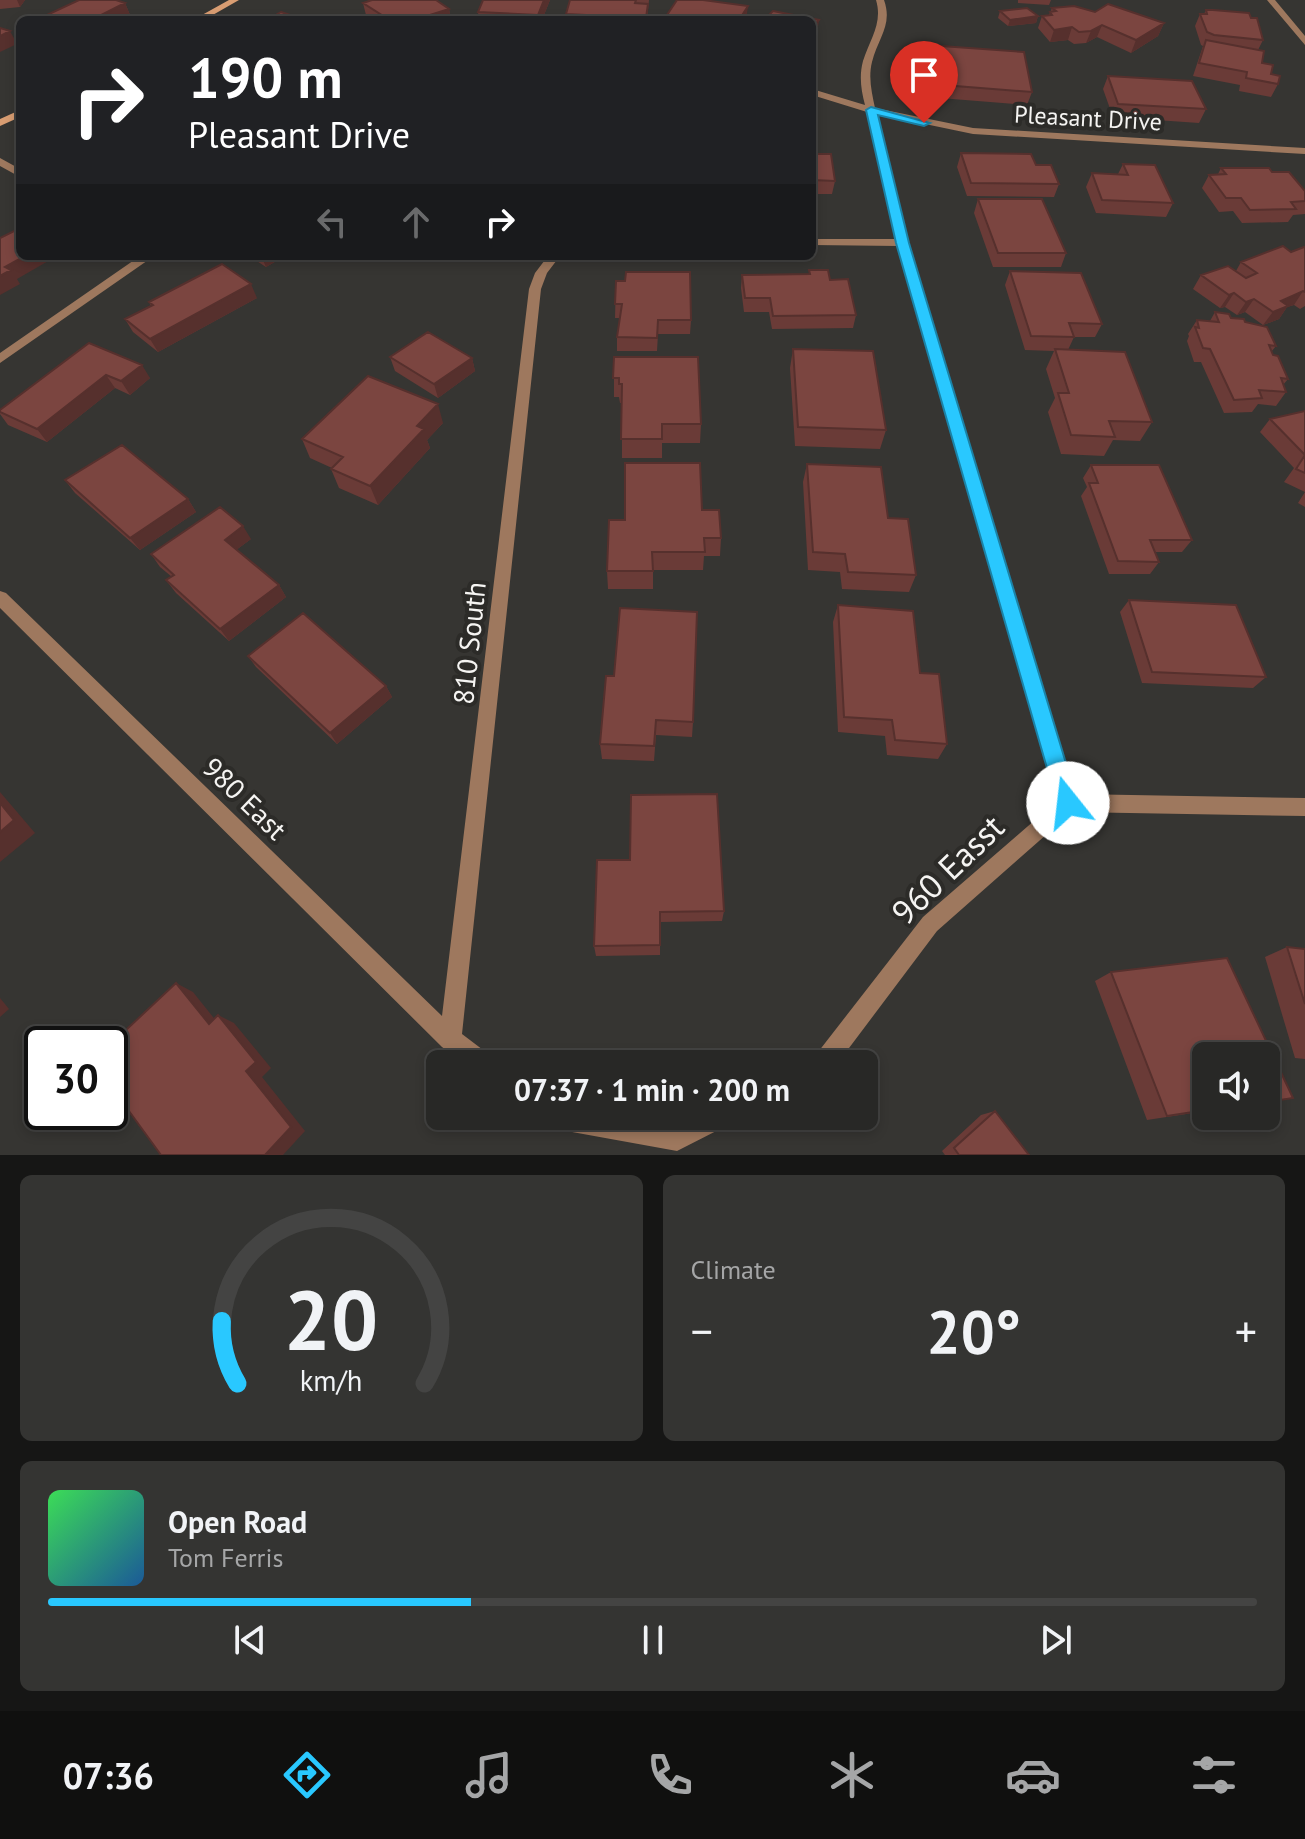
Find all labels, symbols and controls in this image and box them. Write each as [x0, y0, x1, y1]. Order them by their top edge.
text: 190 m [188, 41, 343, 113]
pin [890, 41, 958, 123]
icon: right [56, 48, 160, 152]
icon: arrive [902, 53, 946, 97]
street label: Pleasant Drive [1013, 99, 1163, 137]
text: Pleasant Drive [188, 111, 410, 158]
icon: left [310, 200, 354, 244]
icon: ahead [394, 200, 438, 244]
icon: right [478, 200, 522, 244]
street label: 810 South [444, 580, 494, 706]
street label: 980 East [195, 749, 295, 848]
position arrow [1026, 761, 1110, 845]
street label: 960 Easst [881, 804, 1013, 933]
speed limit sign: 30 [24, 1026, 128, 1130]
map controls [1192, 1042, 1280, 1130]
button: sound [1192, 1042, 1280, 1130]
text: 07:37 · 1 min · 200 m [514, 1070, 790, 1109]
text: Climate [691, 1253, 776, 1286]
text: 20 [284, 1265, 378, 1373]
text: 20° [927, 1292, 1021, 1370]
text: − [691, 1302, 713, 1359]
text: + [1235, 1302, 1257, 1359]
text: km/h [300, 1362, 363, 1399]
text: Open Road [168, 1502, 307, 1541]
text: Tom Ferris [168, 1541, 283, 1574]
icon: previous [228, 1618, 272, 1662]
icon: pause [631, 1618, 675, 1662]
icon: next [1034, 1618, 1078, 1662]
icon: directions [279, 1747, 335, 1803]
icon: music [461, 1747, 517, 1803]
icon: phone [642, 1747, 698, 1803]
icon: climate [824, 1747, 880, 1803]
icon: car [1005, 1747, 1061, 1803]
icon: filters [1186, 1747, 1242, 1803]
text: 07:36 [63, 1752, 154, 1799]

